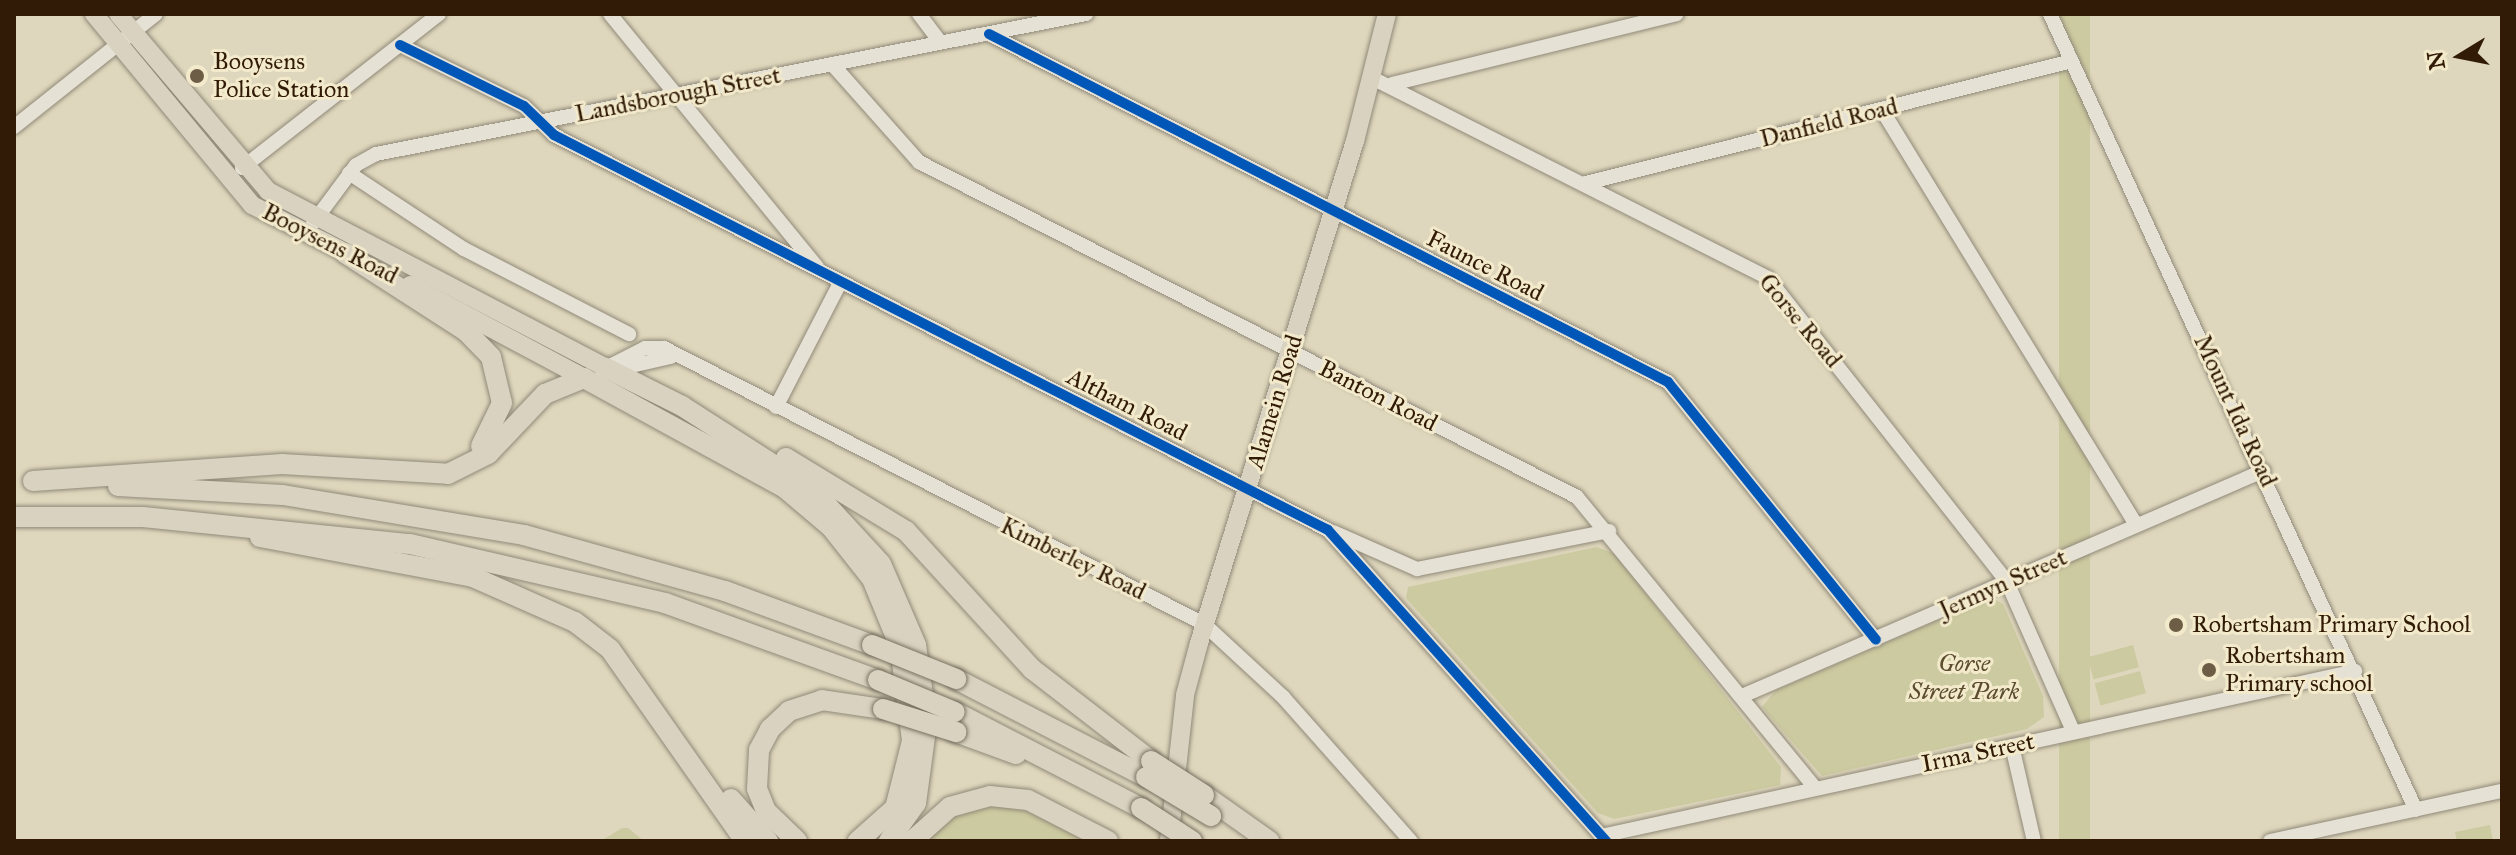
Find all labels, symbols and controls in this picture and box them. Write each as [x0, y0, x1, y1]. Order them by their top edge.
north arrow [2420, 16, 2500, 96]
place label: Booysens Police Station [213, 48, 349, 104]
text: N [2421, 49, 2451, 72]
street label: Landsborough Street [573, 61, 783, 129]
marker: Booysens Police Station [188, 67, 206, 85]
street label: Danfield Road [1757, 92, 1901, 154]
street label: Booysens Road [257, 198, 403, 290]
street label: Faunce Road [1422, 224, 1548, 308]
street label: Gorse Road [1752, 268, 1848, 374]
street label: Mount Ida Road [2187, 330, 2283, 492]
street label: Alamein Road [1241, 331, 1309, 473]
street label: Banton Road [1314, 354, 1442, 438]
street label: Altham Road [1062, 362, 1192, 448]
street label: Kimberley Road [996, 511, 1150, 607]
street label: Jermyn Street [1935, 543, 2071, 625]
place label: Robertsham Primary School [2192, 611, 2471, 639]
marker: Robertsham Primary School [2167, 616, 2185, 634]
place label: Robertsham Primary school [2225, 642, 2373, 698]
park label: Gorse Street Park [1909, 650, 2019, 706]
marker: Robertsham Primary school [2200, 661, 2218, 679]
street label: Irma Street [1919, 727, 2037, 779]

